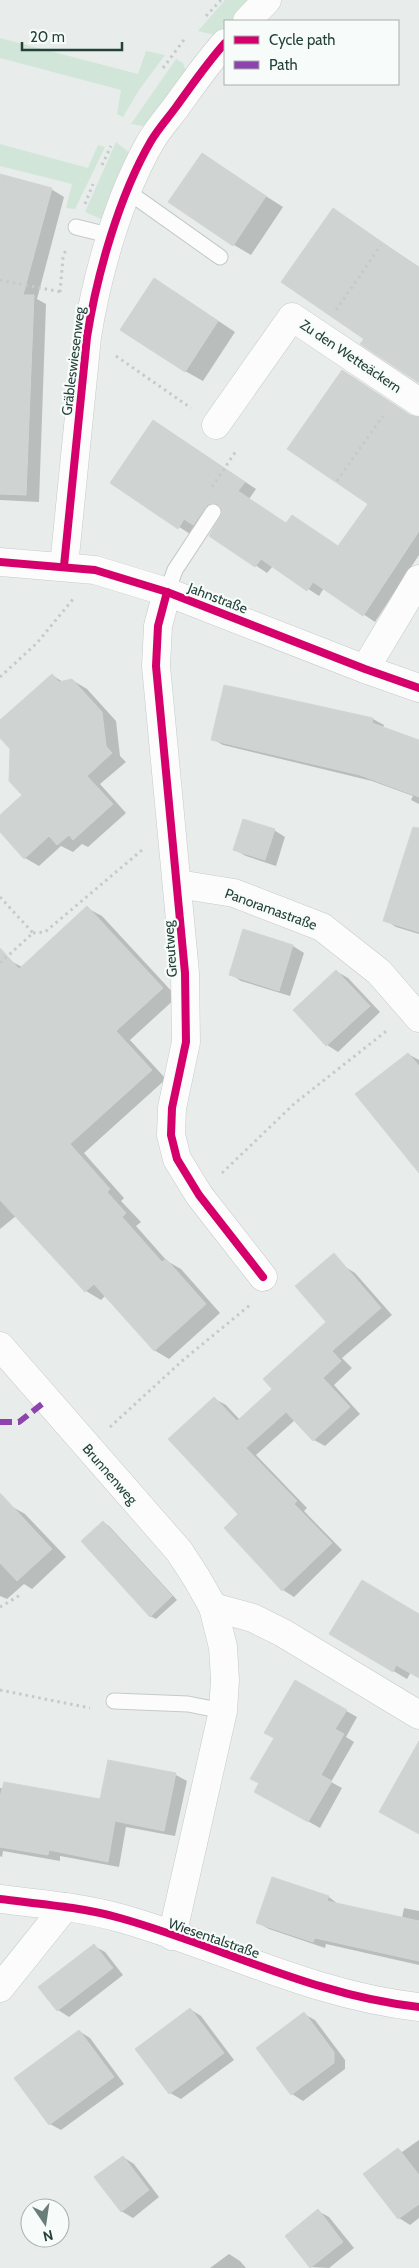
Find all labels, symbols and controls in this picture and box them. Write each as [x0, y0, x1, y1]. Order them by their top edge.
scale bar [22, 20, 122, 52]
legend [224, 20, 399, 85]
text: 20 m [30, 28, 65, 46]
text: Cycle path [269, 31, 335, 49]
text: Path [269, 56, 298, 74]
street label: Gräbleswiesenweg [57, 305, 89, 416]
street label: Zu den Wetteäckern [297, 315, 405, 397]
street label: Jahnstraße [185, 578, 250, 618]
street label: Panoramastraße [222, 884, 320, 934]
street label: Greutweg [159, 919, 181, 978]
street label: Brunnenweg [79, 1440, 142, 1509]
street label: Wiesentalstraße [166, 1914, 262, 1962]
north arrow [20, 2198, 70, 2248]
text: N [41, 2226, 55, 2246]

